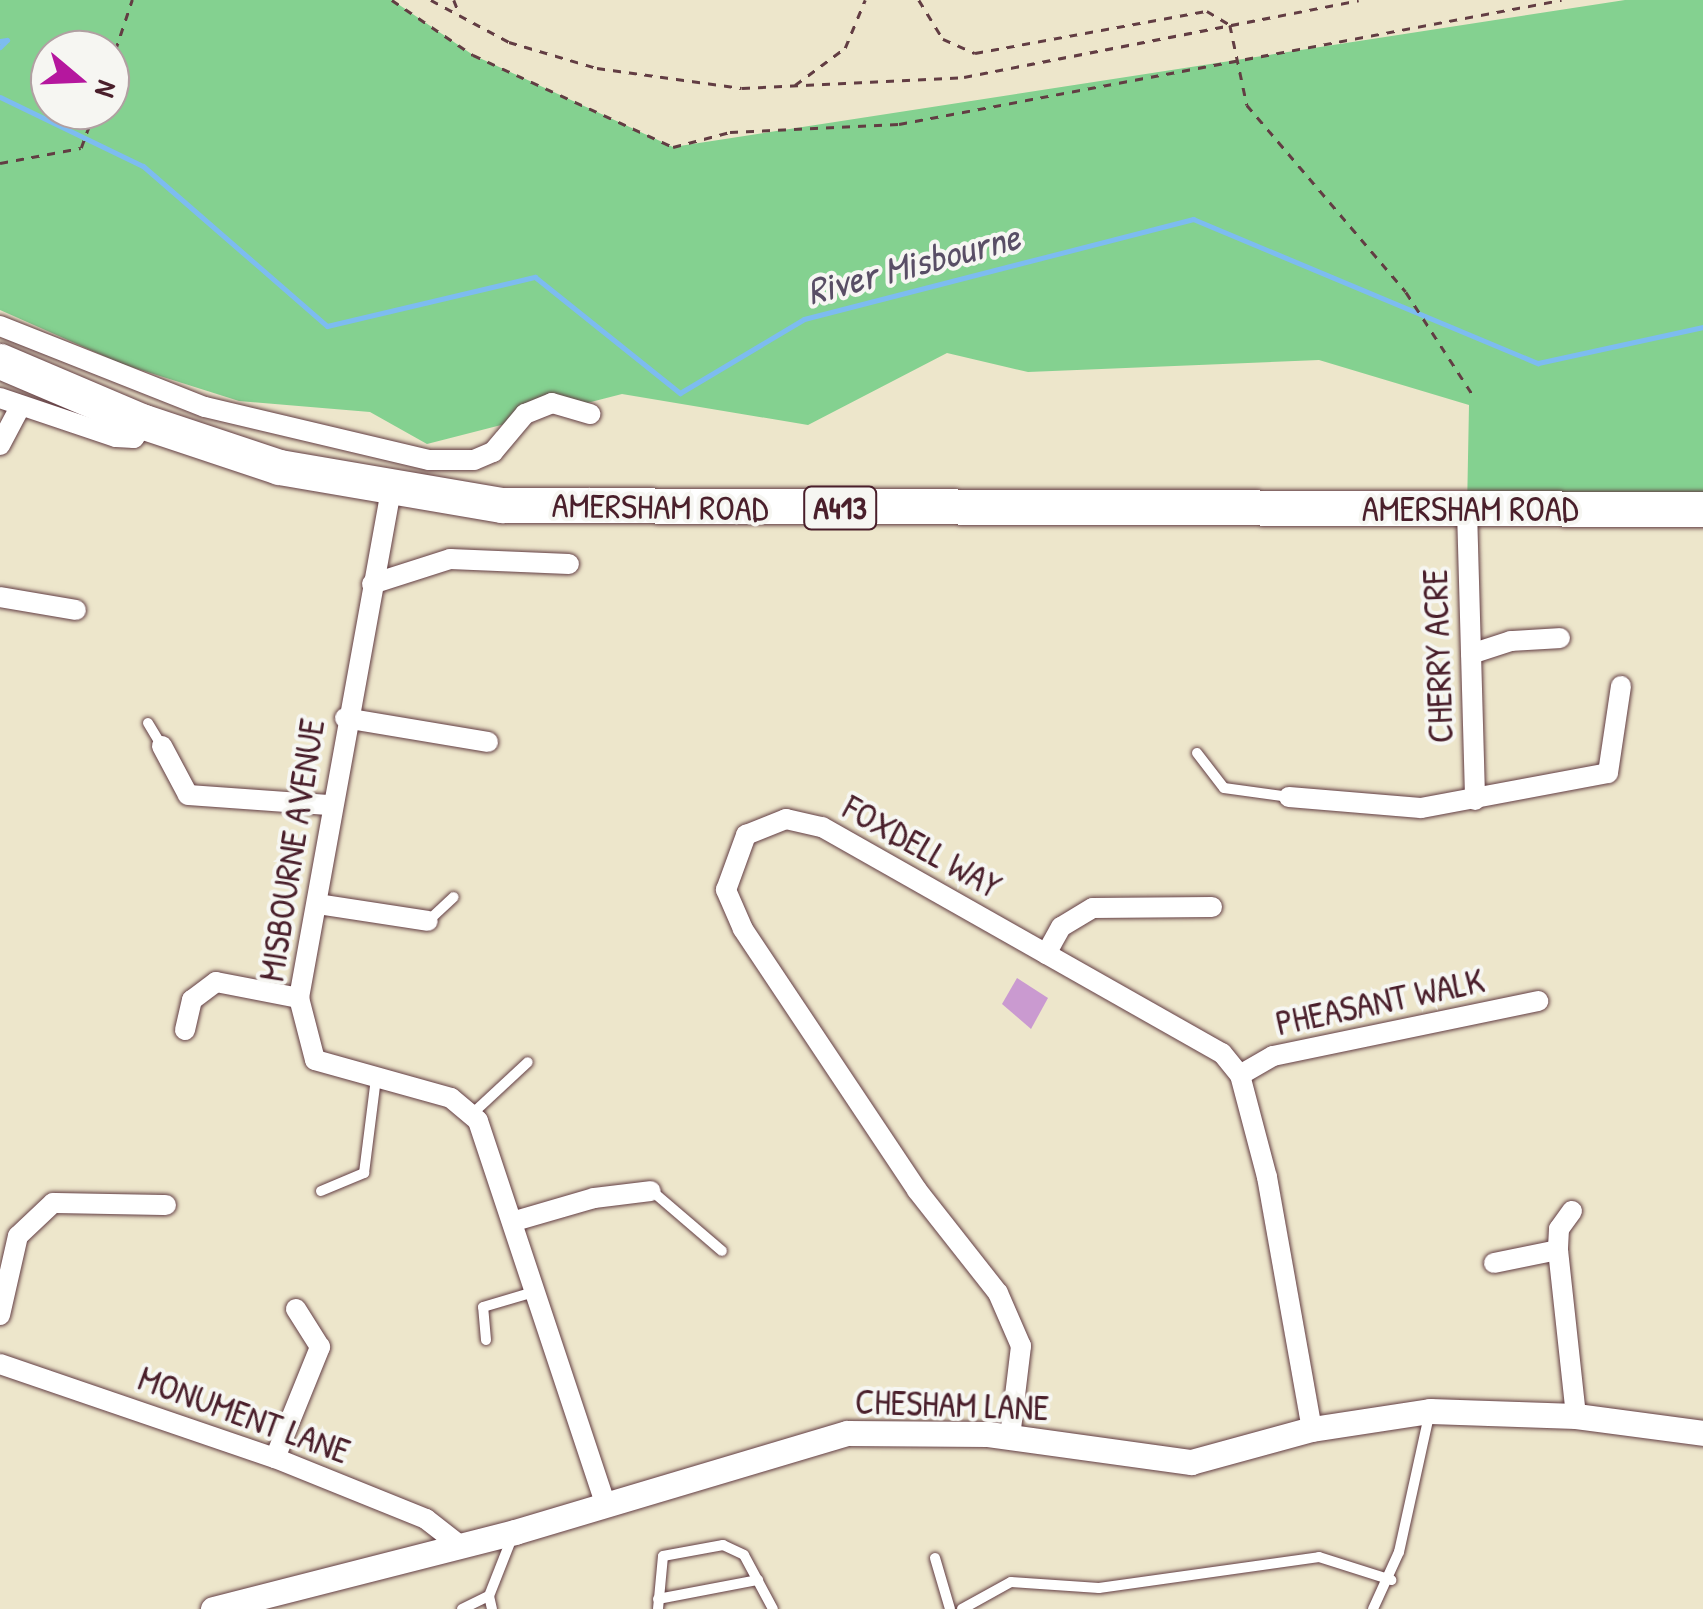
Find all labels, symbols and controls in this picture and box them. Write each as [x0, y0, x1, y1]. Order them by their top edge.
north arrow [30, 30, 130, 130]
text: N [86, 76, 127, 102]
water label: River Misbourne [802, 214, 1024, 314]
road number: A413 [802, 481, 878, 535]
street label: AMERSHAM ROAD [551, 484, 769, 530]
street label: AMERSHAM ROAD [1362, 488, 1578, 530]
street label: CHERRY ACRE [1414, 568, 1462, 744]
street label: MISBOURNE AVENUE [251, 716, 333, 984]
street label: FOXDELL WAY [836, 786, 1008, 908]
street label: PHEASANT WALK [1272, 959, 1488, 1045]
street label: MONUMENT LANE [133, 1357, 355, 1473]
street label: CHESHAM LANE [855, 1381, 1049, 1429]

